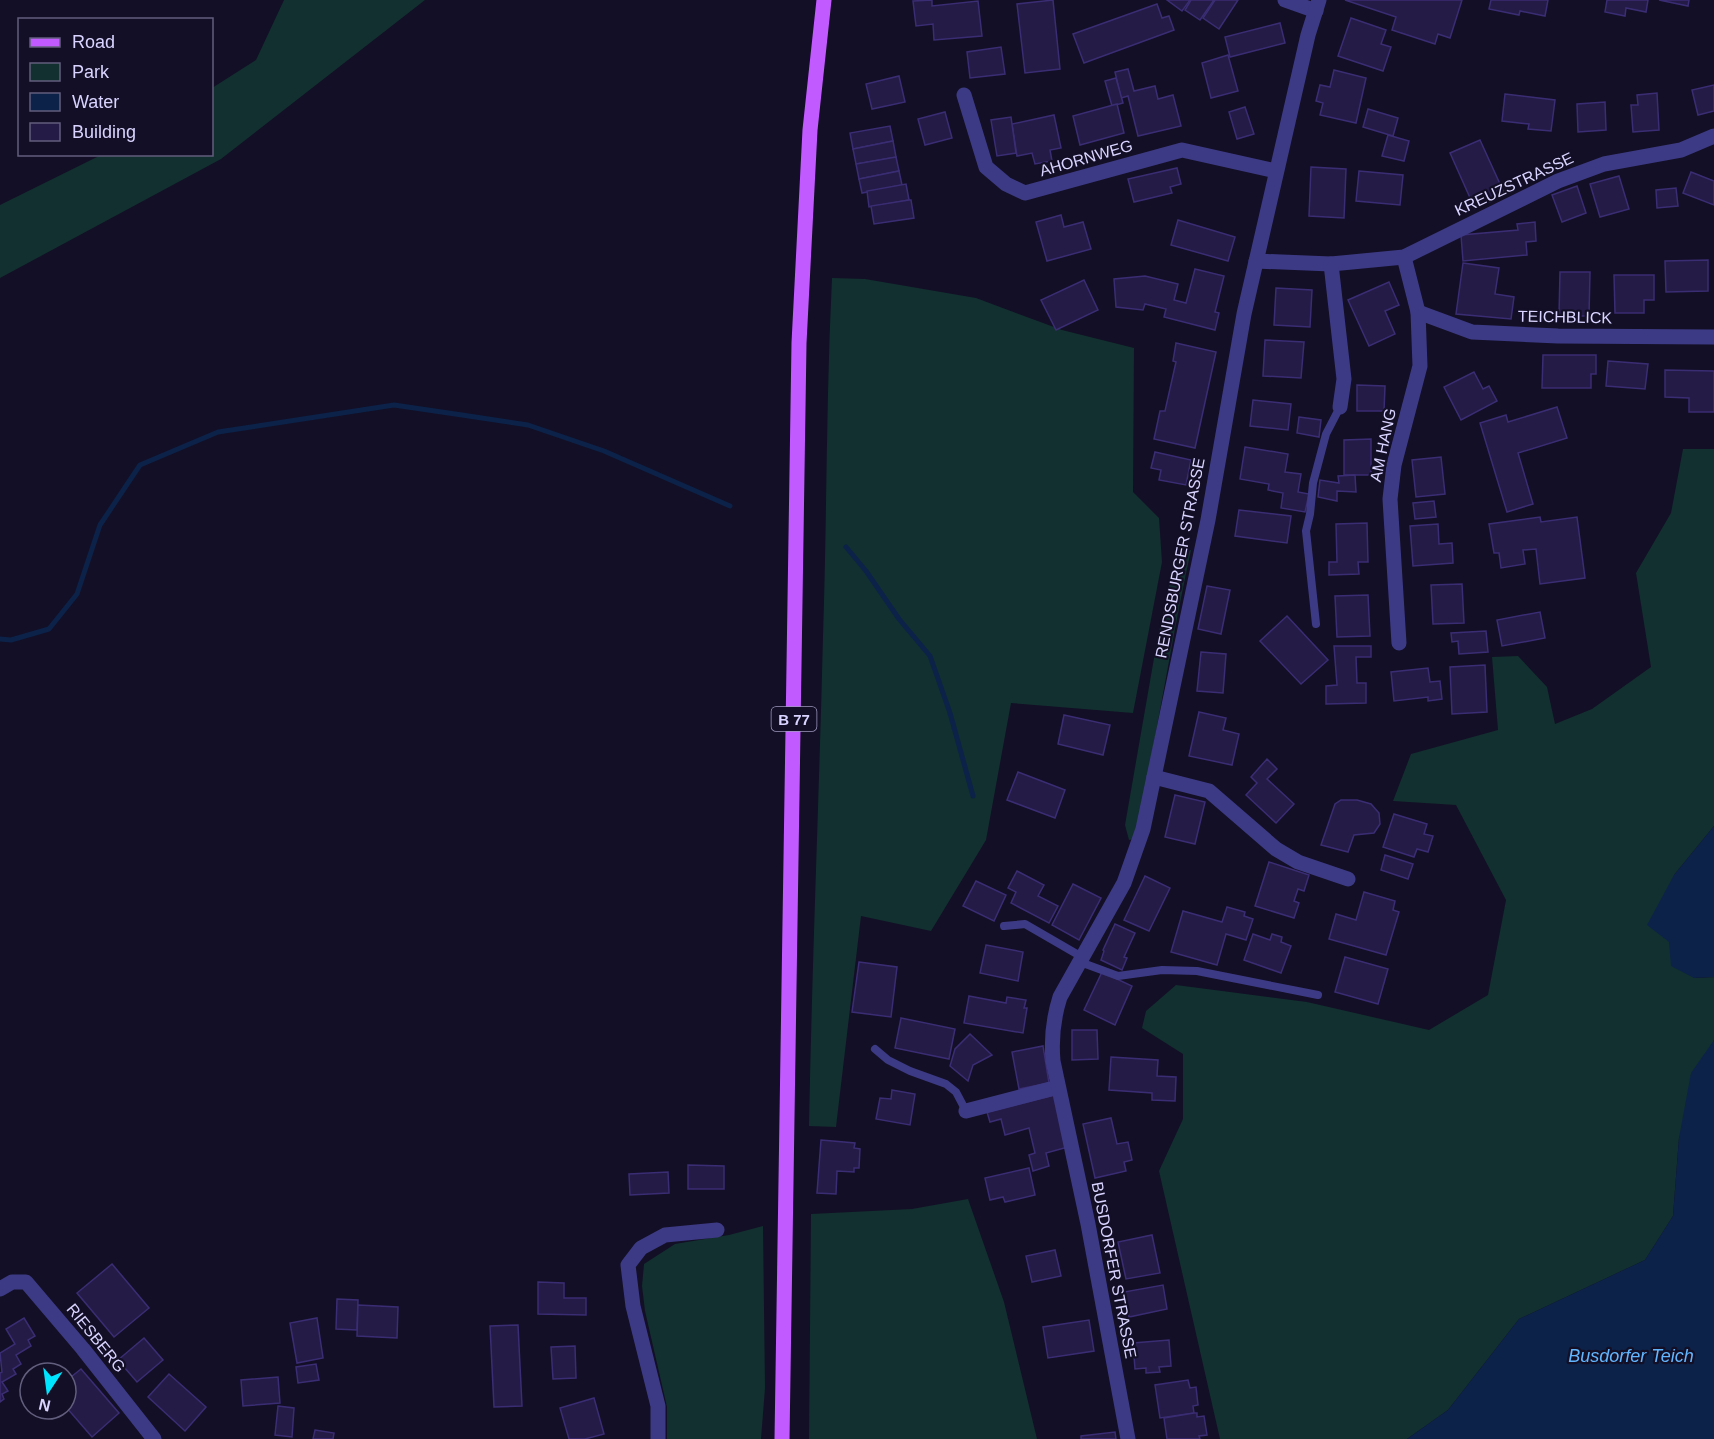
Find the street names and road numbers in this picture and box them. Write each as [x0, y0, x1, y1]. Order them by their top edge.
street label: AHORNWEG [1038, 137, 1134, 179]
street label: KREUZSTRASSE [1452, 149, 1576, 219]
street label: TEICHBLICK [1518, 308, 1613, 326]
street label: AM HANG [1367, 407, 1399, 483]
street label: RENDSBURGER STRASSE [1152, 456, 1208, 660]
road number: B 77 [772, 707, 816, 731]
street label: BUSDORFER STRASSE [1089, 1180, 1139, 1360]
street label: RIESBERG [63, 1301, 129, 1375]

